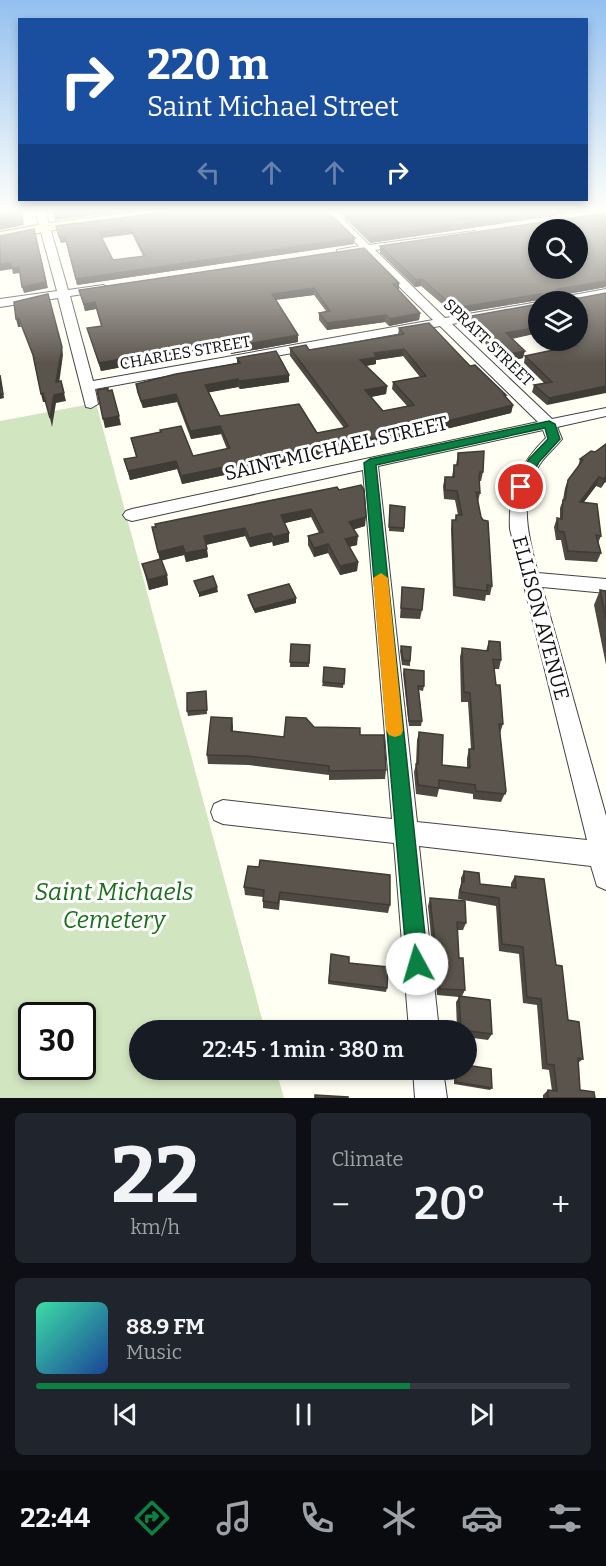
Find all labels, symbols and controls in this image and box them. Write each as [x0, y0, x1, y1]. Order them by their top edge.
text: 220 m [147, 40, 269, 90]
icon: right [48, 42, 126, 120]
text: Saint Michael Street [147, 91, 399, 123]
icon: left [192, 156, 225, 189]
icon: ahead [255, 156, 288, 189]
icon: ahead [318, 156, 351, 189]
icon: right [381, 156, 414, 189]
map controls [528, 219, 588, 351]
button: search [528, 219, 588, 279]
button: layers [528, 291, 588, 351]
street label: SPRATT STREET [440, 295, 538, 390]
street label: CHARLES STREET [118, 332, 252, 373]
street label: SAINT MICHAEL STREET [222, 411, 450, 485]
pin [495, 461, 546, 512]
icon: arrive [504, 470, 537, 503]
street label: ELLISON AVENUE [508, 533, 574, 703]
park label: Saint Michaels Cemetery [34, 878, 194, 934]
position arrow [385, 932, 449, 996]
speed limit sign: 30 [18, 1002, 96, 1080]
text: 22:45 · 1 min · 380 m [202, 1036, 404, 1063]
text: 22 [111, 1129, 199, 1223]
text: Climate [332, 1147, 403, 1171]
text: 20° [414, 1177, 487, 1231]
text: − [332, 1185, 350, 1225]
text: + [551, 1185, 570, 1225]
text: km/h [131, 1215, 180, 1239]
text: 88.9 FM [126, 1313, 204, 1340]
text: Music [126, 1340, 182, 1364]
icon: previous [109, 1398, 142, 1431]
icon: pause [287, 1398, 320, 1431]
icon: next [465, 1398, 498, 1431]
icon: directions [131, 1497, 173, 1539]
icon: music [213, 1497, 255, 1539]
icon: phone [296, 1497, 338, 1539]
icon: climate [378, 1497, 420, 1539]
icon: car [461, 1497, 503, 1539]
icon: filters [544, 1497, 586, 1539]
text: 22:44 [20, 1502, 90, 1534]

